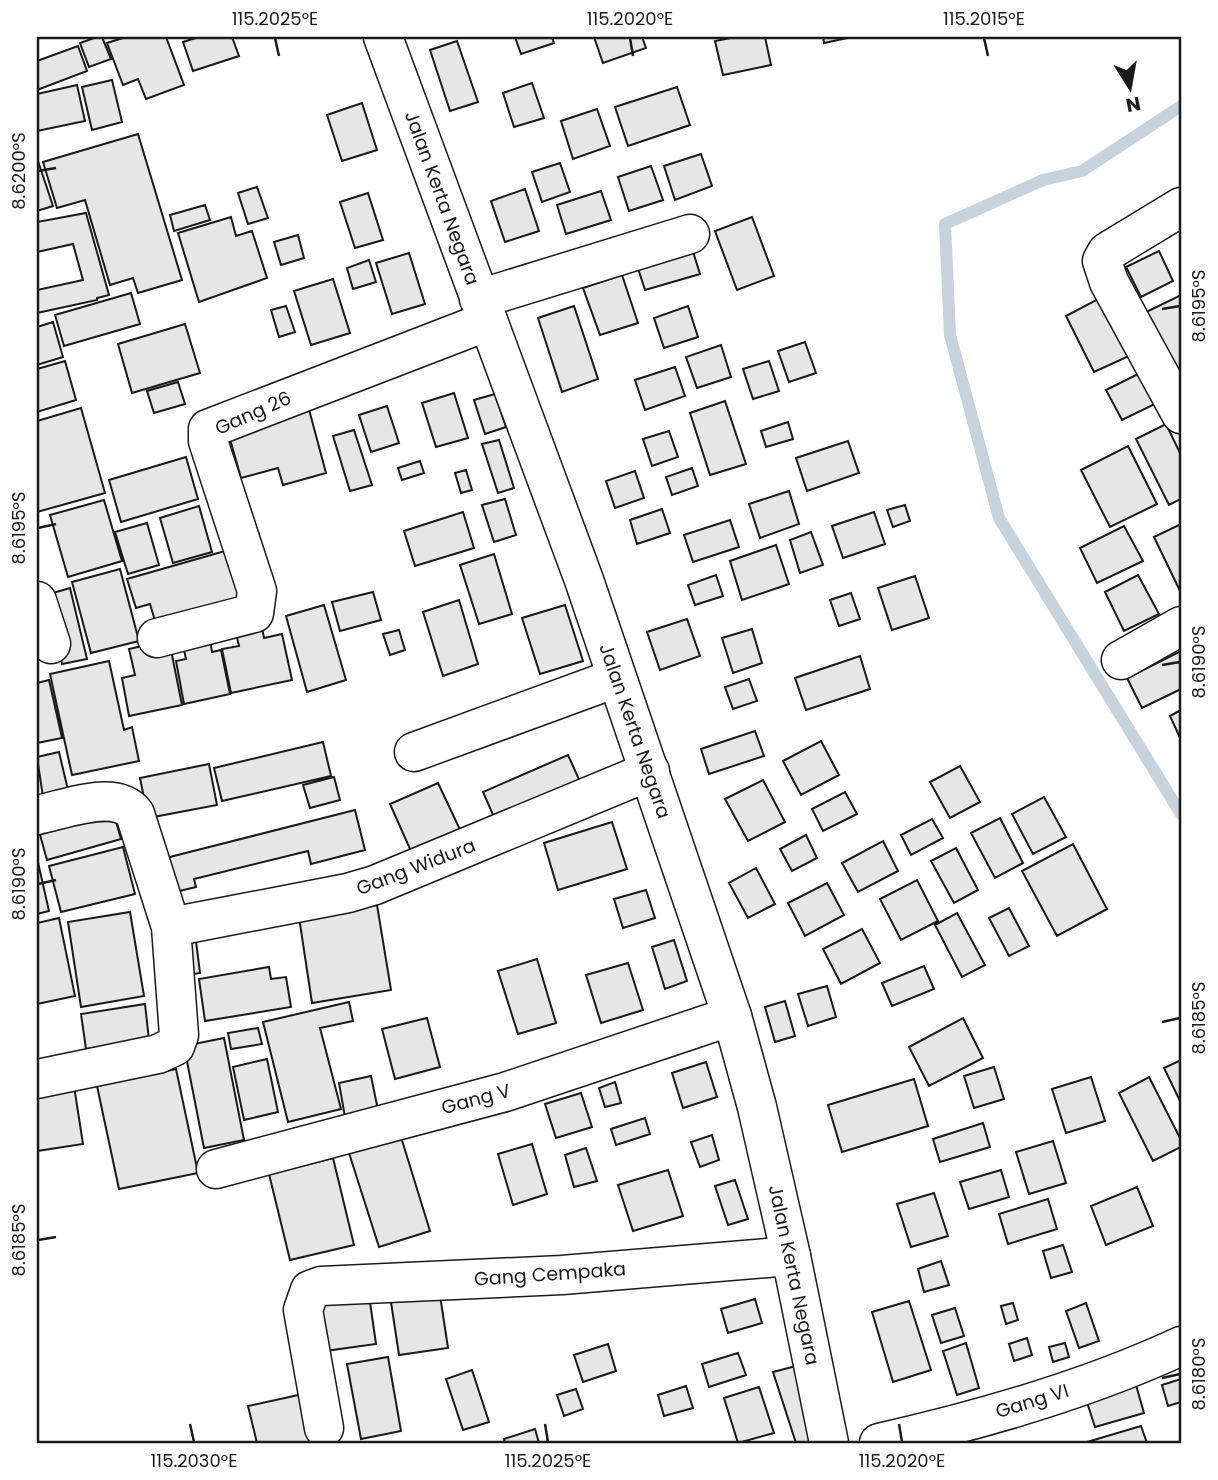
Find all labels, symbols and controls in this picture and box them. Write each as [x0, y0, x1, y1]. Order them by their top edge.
text: 115.2025°E [232, 6, 318, 31]
text: 115.2020°E [587, 6, 673, 31]
text: 115.2015°E [943, 6, 1025, 31]
north arrow [1096, 52, 1166, 122]
text: N [1124, 90, 1143, 119]
street label: Jalan Kerta Negara [398, 107, 486, 289]
text: 8.6200°S [6, 132, 31, 210]
text: 8.6195°S [1186, 270, 1211, 342]
street label: Gang 26 [211, 384, 295, 442]
text: 8.6195°S [6, 492, 31, 564]
text: 8.6190°S [1186, 626, 1211, 698]
street label: Jalan Kerta Negara [592, 640, 678, 822]
street label: Gang Widura [352, 832, 480, 902]
text: 8.6190°S [6, 848, 31, 920]
text: 8.6185°S [1186, 982, 1211, 1054]
street label: Gang V [438, 1077, 514, 1121]
street label: Jalan Kerta Negara [762, 1182, 826, 1368]
text: 8.6185°S [6, 1204, 31, 1276]
street label: Gang Cempaka [473, 1255, 627, 1293]
text: 8.6180°S [1186, 1338, 1211, 1410]
street label: Gang VI [992, 1377, 1072, 1425]
text: 115.2030°E [151, 1448, 237, 1473]
text: 115.2025°E [505, 1448, 591, 1473]
text: 115.2020°E [859, 1448, 945, 1473]

